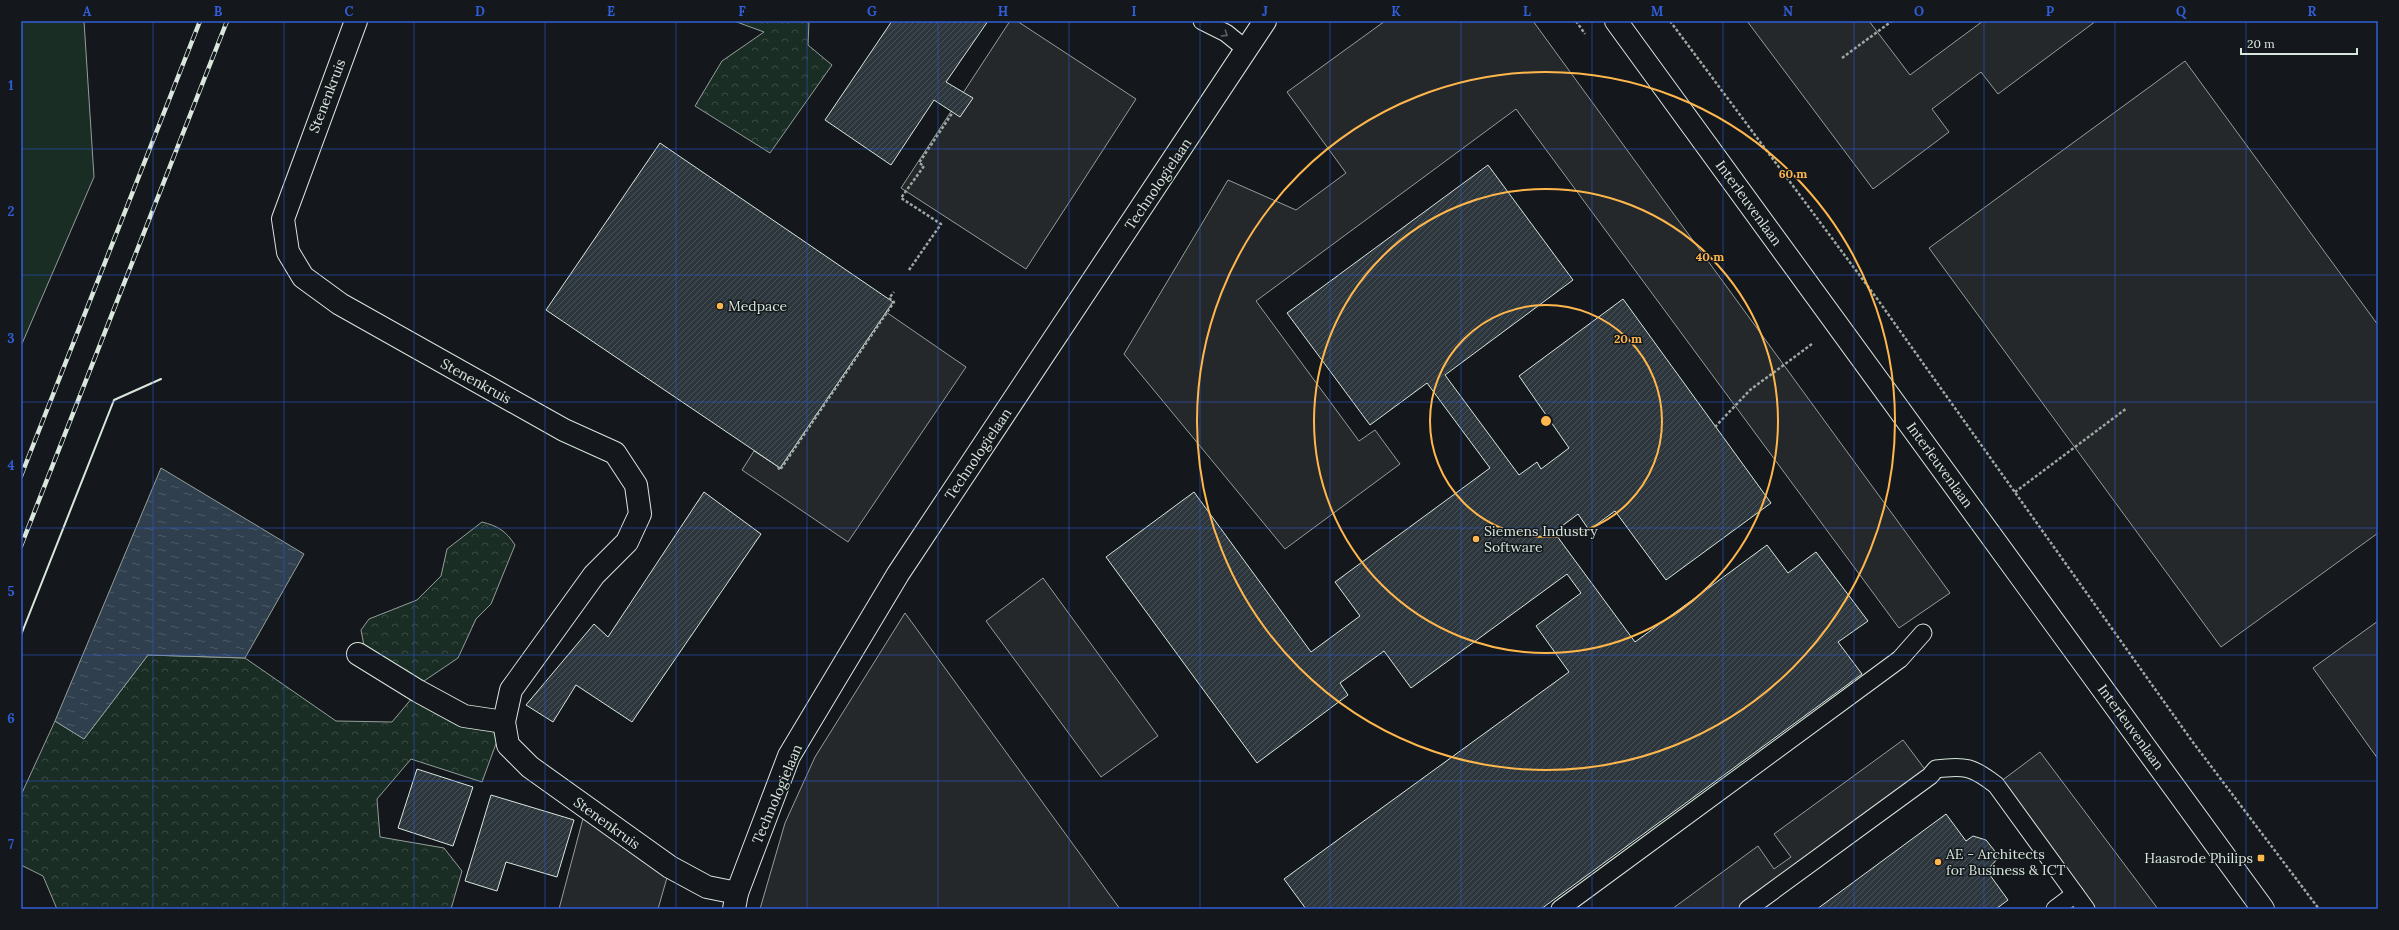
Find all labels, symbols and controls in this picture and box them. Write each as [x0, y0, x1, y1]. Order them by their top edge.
text: A [83, 3, 92, 20]
text: B [214, 3, 223, 20]
text: C [345, 3, 354, 20]
text: D [475, 3, 485, 20]
text: E [607, 3, 615, 20]
text: F [738, 3, 746, 20]
text: G [867, 3, 877, 20]
text: H [998, 3, 1008, 20]
text: I [1131, 3, 1137, 20]
text: J [1262, 3, 1268, 20]
text: K [1391, 3, 1401, 20]
text: L [1523, 3, 1531, 20]
text: M [1651, 3, 1664, 20]
text: N [1783, 3, 1793, 20]
text: O [1914, 3, 1924, 20]
text: P [2046, 3, 2055, 20]
text: Q [2176, 3, 2187, 20]
text: R [2308, 3, 2317, 20]
one-way arrow [1221, 29, 1228, 36]
scale bar [2241, 30, 2357, 56]
text: 20 m [2247, 36, 2275, 51]
street label: Stenenkruis [305, 56, 349, 136]
text: 1 [8, 77, 14, 94]
street label: Technologielaan [1121, 134, 1196, 233]
street label: Interleuvenlaan [1712, 157, 1786, 250]
text: 60 m [1779, 166, 1807, 181]
text: 2 [8, 203, 15, 220]
text: 40 m [1696, 249, 1724, 264]
place label: Medpace [728, 297, 788, 315]
marker: Medpace [715, 301, 725, 311]
text: 3 [7, 330, 15, 347]
text: 20 m [1614, 331, 1642, 346]
street label: Stenenkruis [438, 354, 514, 408]
street label: Technologielaan [941, 404, 1016, 503]
centre of rings [1539, 414, 1553, 428]
street label: Interleuvenlaan [1903, 419, 1977, 512]
text: 4 [7, 457, 15, 474]
place label: Siemens Industry Software [1484, 522, 1598, 556]
marker: Siemens Industry Software [1471, 534, 1481, 544]
text: 5 [7, 583, 15, 600]
street label: Interleuvenlaan [2094, 681, 2168, 774]
text: 6 [7, 710, 15, 727]
street label: Technologielaan [748, 741, 806, 847]
street label: Stenenkruis [570, 793, 644, 853]
text: 7 [8, 836, 14, 853]
place label: AE - Architects for Business & ICT [1945, 845, 2065, 879]
place label: Haasrode Philips [2144, 849, 2253, 867]
marker: Haasrode Philips [2256, 853, 2266, 863]
marker: AE - Architects for Business & ICT [1933, 857, 1943, 867]

